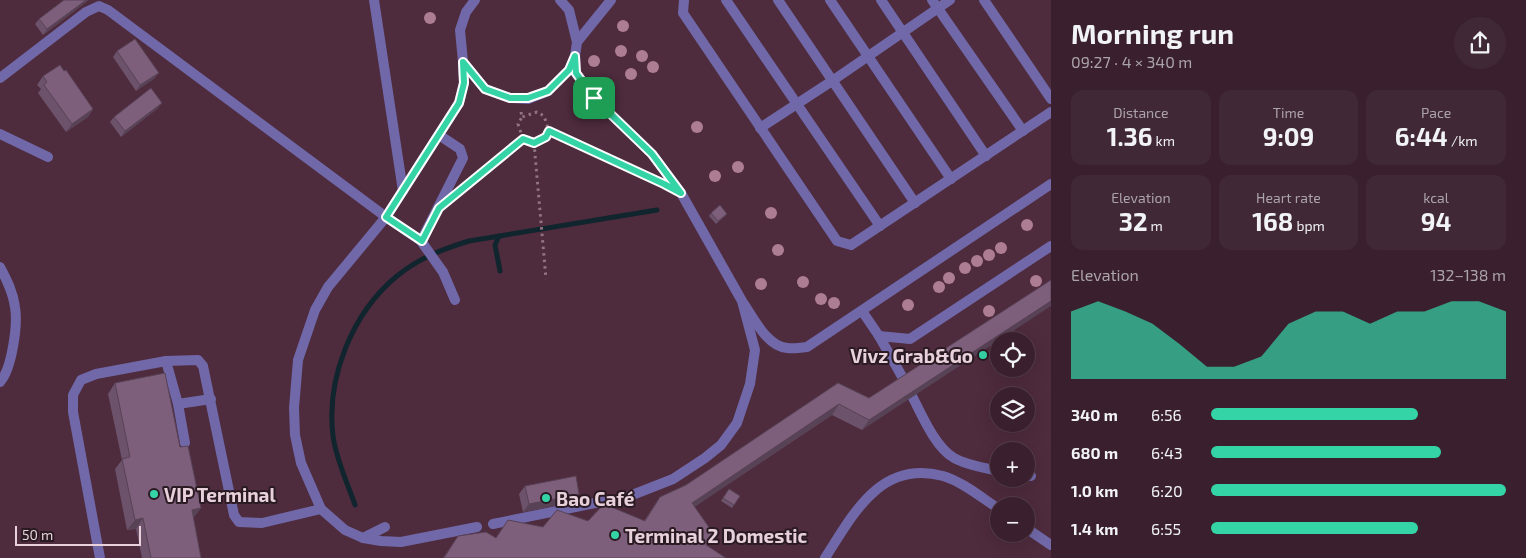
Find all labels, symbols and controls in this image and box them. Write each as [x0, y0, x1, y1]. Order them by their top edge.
text: Morning run [1071, 16, 1234, 50]
button: share [1454, 17, 1506, 69]
text: 09:27 · 4 × 340 m [1071, 52, 1192, 71]
pin [573, 77, 615, 119]
icon: arrive [580, 84, 608, 112]
text: Distance [1113, 104, 1168, 121]
text: Time [1273, 104, 1304, 121]
text: Pace [1421, 104, 1451, 121]
text: 1.36 [1107, 121, 1152, 151]
text: 9:09 [1263, 121, 1314, 151]
text: 6:44 [1395, 121, 1448, 151]
text: km [1152, 132, 1175, 149]
text: /km [1448, 132, 1478, 149]
text: Elevation [1111, 189, 1171, 206]
text: Heart rate [1256, 189, 1321, 206]
text: kcal [1423, 189, 1449, 206]
text: 32 [1119, 206, 1147, 236]
text: 168 [1252, 206, 1293, 236]
text: 94 [1421, 206, 1452, 236]
text: m [1147, 217, 1163, 234]
text: bpm [1293, 217, 1325, 234]
text: Elevation [1071, 265, 1139, 284]
text: 132–138 m [1430, 265, 1506, 284]
map controls [990, 332, 1035, 542]
button: locate [990, 332, 1035, 377]
place label: Vivz Grab&Go [850, 344, 973, 367]
marker: Vivz Grab&Go [977, 349, 989, 361]
button: layers [990, 387, 1035, 432]
text: 340 m [1071, 405, 1118, 424]
text: 6:56 [1151, 405, 1182, 424]
button: + [990, 442, 1035, 487]
text: 680 m [1071, 443, 1118, 462]
text: 6:43 [1151, 443, 1183, 462]
text: 1.0 km [1071, 481, 1118, 500]
text: 6:20 [1151, 481, 1183, 500]
place label: VIP Terminal [164, 483, 276, 506]
place label: Bao Café [556, 487, 635, 510]
marker: VIP Terminal [148, 488, 160, 500]
marker: Bao Café [540, 492, 552, 504]
button: − [990, 497, 1035, 542]
text: 1.4 km [1071, 519, 1118, 538]
text: 6:55 [1151, 519, 1181, 538]
scale bar [15, 523, 141, 546]
place label: Terminal 2 Domestic [625, 524, 807, 547]
text: 50 m [22, 526, 53, 543]
marker: Terminal 2 Domestic [609, 529, 621, 541]

